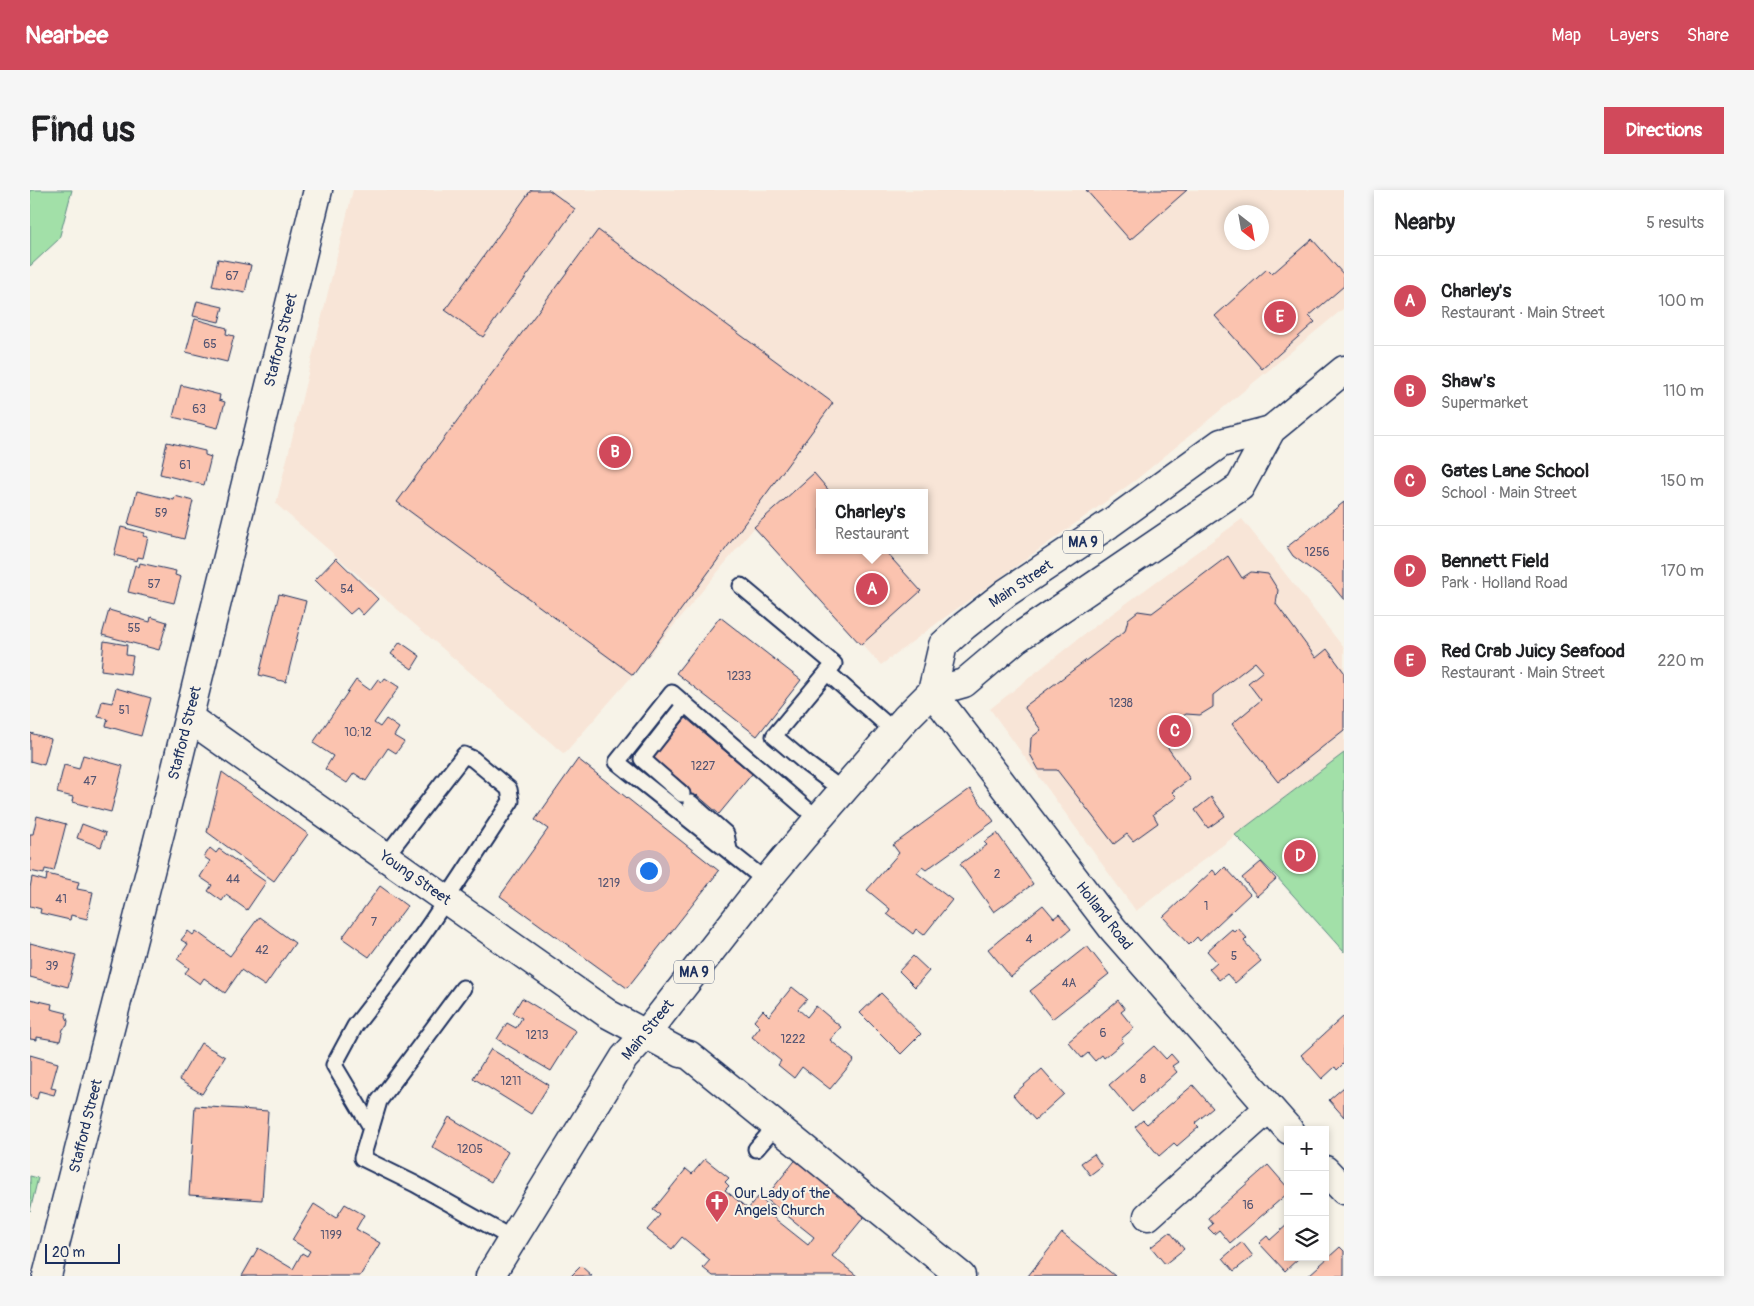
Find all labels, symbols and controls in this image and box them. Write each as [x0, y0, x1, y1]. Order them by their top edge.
text: Nearbee [25, 21, 108, 50]
text: Map [1552, 24, 1581, 47]
text: Layers [1609, 24, 1659, 47]
text: Share [1687, 24, 1729, 47]
button: Directions [1604, 107, 1724, 154]
text: Find us [30, 108, 135, 152]
north arrow [1224, 205, 1269, 250]
text: Nearby [1394, 209, 1455, 236]
text: 5 results [1646, 213, 1704, 233]
house number: 67 [225, 269, 239, 284]
text: Charley's [1441, 279, 1511, 303]
street label: Stafford Street [260, 290, 302, 389]
text: A [1405, 291, 1415, 311]
text: 100 m [1658, 291, 1704, 311]
pin: E [1264, 298, 1296, 336]
text: Restaurant · Main Street [1441, 303, 1605, 323]
house number: 65 [203, 337, 217, 352]
text: Shaw's [1441, 369, 1495, 393]
text: B [1405, 381, 1415, 401]
text: 110 m [1663, 381, 1704, 401]
text: Supermarket [1441, 393, 1528, 413]
house number: 63 [192, 402, 206, 417]
pin: B [599, 433, 631, 471]
house number: 61 [179, 458, 191, 473]
text: Gates Lane School [1441, 459, 1589, 483]
text: C [1405, 471, 1415, 491]
text: 150 m [1660, 471, 1704, 491]
text: School · Main Street [1441, 483, 1577, 503]
popup [816, 489, 928, 554]
text: Charley's [835, 500, 905, 524]
house number: 59 [155, 506, 167, 521]
text: Restaurant [835, 524, 909, 544]
road number: MA 9 [1063, 531, 1103, 554]
house number: 1256 [1305, 545, 1329, 560]
text: Bennett Field [1441, 549, 1549, 573]
street label: Main Street [986, 555, 1057, 612]
text: D [1405, 561, 1415, 581]
text: 170 m [1661, 561, 1704, 581]
pin: A [856, 570, 888, 608]
text: Park · Holland Road [1441, 573, 1568, 593]
house number: 57 [148, 577, 161, 592]
house number: 54 [340, 582, 354, 597]
house number: 55 [127, 621, 141, 636]
text: Red Crab Juicy Seafood [1441, 639, 1625, 663]
text: E [1406, 651, 1414, 671]
text: 220 m [1658, 651, 1704, 671]
text: Restaurant · Main Street [1441, 663, 1605, 683]
house number: 1233 [727, 669, 752, 684]
street label: Stafford Street [164, 683, 206, 782]
house number: 1238 [1109, 696, 1133, 711]
house number: 51 [118, 703, 130, 718]
pin: C [1159, 712, 1191, 750]
house number: 10;12 [344, 725, 372, 740]
house number: 1227 [691, 759, 716, 774]
house number: 47 [83, 774, 97, 789]
pin: D [1284, 837, 1316, 875]
street label: Young Street [375, 846, 455, 910]
your location [636, 858, 662, 884]
house number: 2 [994, 867, 1001, 882]
house number: 44 [226, 872, 240, 887]
house number: 1219 [598, 876, 620, 891]
street label: Holland Road [1071, 878, 1137, 954]
house number: 41 [55, 892, 67, 907]
house number: 1 [1204, 899, 1208, 914]
house number: 7 [371, 915, 378, 930]
house number: 4 [1026, 932, 1033, 947]
house number: 42 [255, 943, 269, 958]
house number: 5 [1231, 949, 1237, 964]
house number: 39 [46, 959, 58, 974]
road number: MA 9 [674, 960, 714, 984]
house number: 4A [1062, 976, 1077, 991]
street label: Main Street [618, 995, 679, 1064]
house number: 6 [1100, 1026, 1107, 1041]
house number: 1213 [526, 1028, 549, 1043]
house number: 1222 [781, 1032, 806, 1047]
house number: 8 [1140, 1072, 1146, 1087]
house number: 1211 [501, 1074, 521, 1089]
street label: Stafford Street [65, 1076, 107, 1175]
map controls [1284, 1126, 1329, 1261]
button: + [1284, 1126, 1329, 1171]
house number: 1205 [457, 1142, 483, 1157]
button: − [1284, 1171, 1329, 1216]
place label: Our Lady of the Angels Church [734, 1184, 831, 1220]
church icon: Our Lady of the Angels Church [704, 1189, 730, 1223]
house number: 16 [1242, 1198, 1254, 1213]
button: layers [1284, 1216, 1329, 1261]
house number: 1199 [320, 1228, 342, 1243]
scale bar [45, 1241, 120, 1264]
text: 20 m [52, 1244, 85, 1261]

